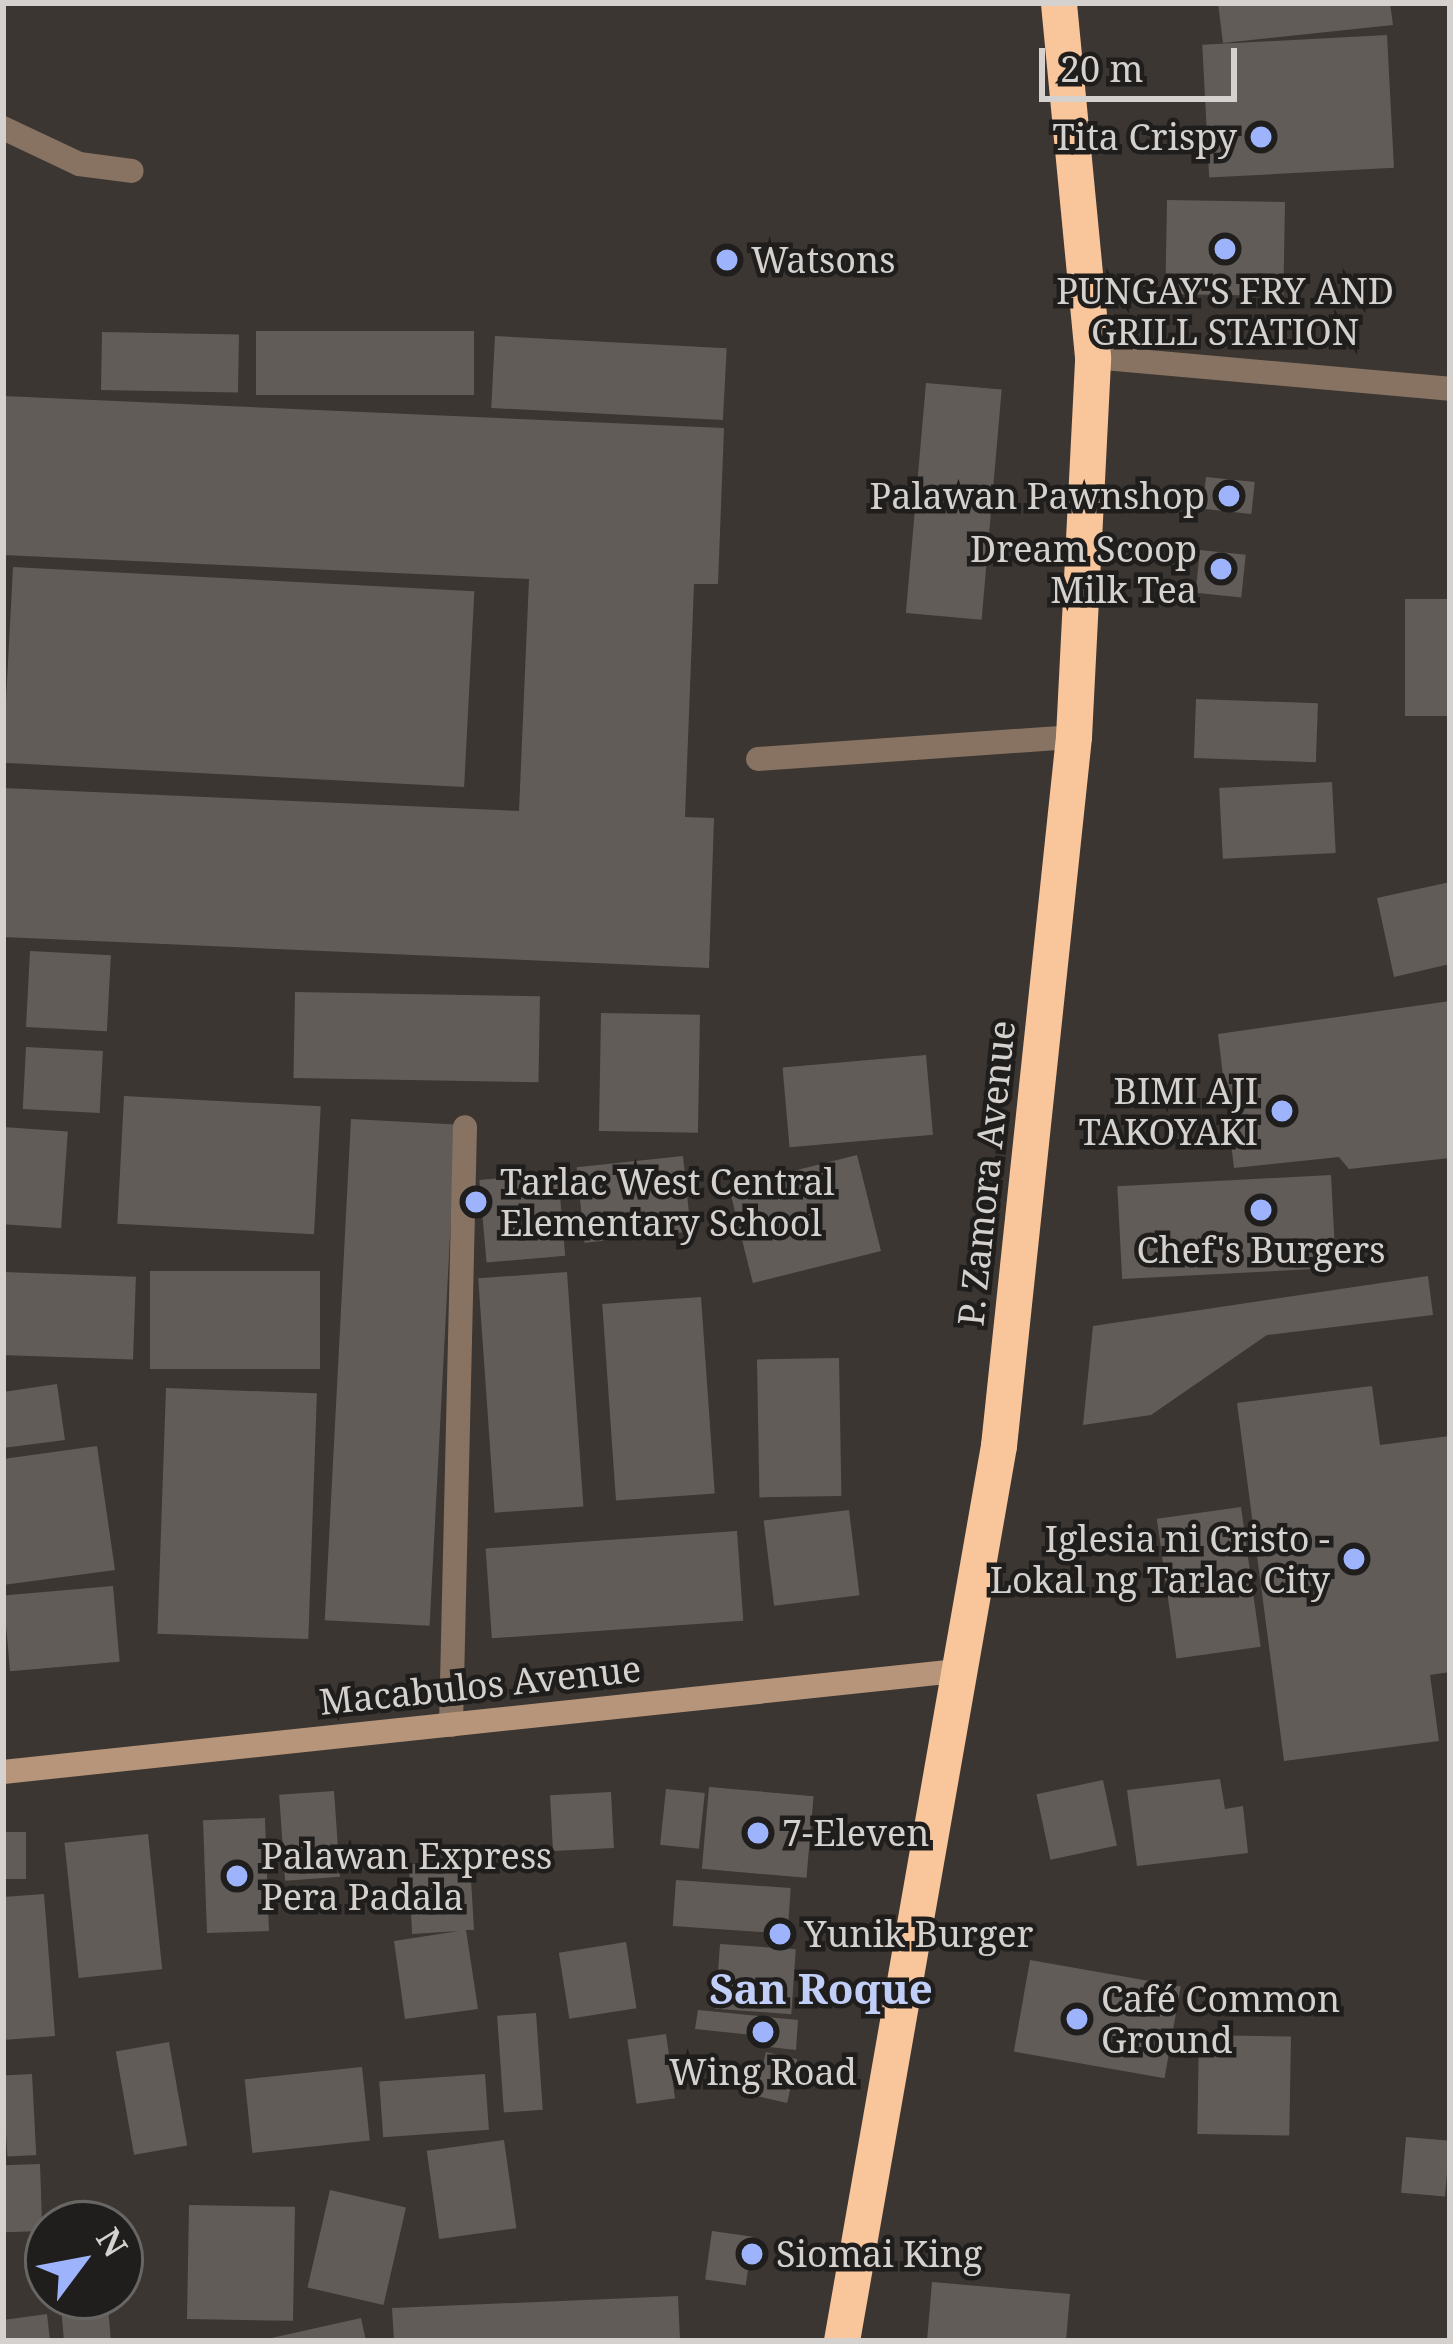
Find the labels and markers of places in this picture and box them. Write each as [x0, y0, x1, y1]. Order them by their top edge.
place label: Tita Crispy [1053, 115, 1237, 159]
marker: Tita Crispy [1248, 124, 1274, 150]
marker: PUNGAY'S FRY AND GRILL STATION [1212, 236, 1238, 262]
place label: Watsons [751, 238, 896, 282]
marker: Watsons [714, 247, 740, 273]
place label: PUNGAY'S FRY AND GRILL STATION [1056, 268, 1394, 353]
place label: Palawan Pawnshop [869, 474, 1205, 518]
marker: Palawan Pawnshop [1216, 483, 1242, 509]
place label: Dream Scoop Milk Tea [970, 526, 1197, 611]
marker: Dream Scoop Milk Tea [1208, 556, 1234, 582]
place label: BIMI AJI TAKOYAKI [1079, 1068, 1258, 1153]
marker: BIMI AJI TAKOYAKI [1269, 1098, 1295, 1124]
place label: Tarlac West Central Elementary School [500, 1159, 835, 1244]
marker: Tarlac West Central Elementary School [463, 1189, 489, 1215]
marker: Chef's Burgers [1248, 1197, 1274, 1223]
place label: Chef's Burgers [1136, 1228, 1386, 1272]
place label: Iglesia ni Cristo - Lokal ng Tarlac City [990, 1516, 1330, 1601]
marker: Iglesia ni Cristo - Lokal ng Tarlac City [1341, 1546, 1367, 1572]
place label: 7-Eleven [782, 1811, 929, 1855]
marker: 7-Eleven [745, 1820, 771, 1846]
place label: Palawan Express Pera Padala [261, 1833, 552, 1918]
marker: Palawan Express Pera Padala [224, 1863, 250, 1889]
place label: Yunik Burger [804, 1912, 1033, 1956]
marker: Yunik Burger [767, 1921, 793, 1947]
place label: Café Common Ground [1101, 1976, 1340, 2061]
marker: Café Common Ground [1064, 2006, 1090, 2032]
marker: Wing Road [750, 2019, 776, 2045]
place label: Wing Road [669, 2050, 857, 2094]
place label: Siomai King [776, 2232, 982, 2276]
marker: Siomai King [739, 2241, 765, 2267]

